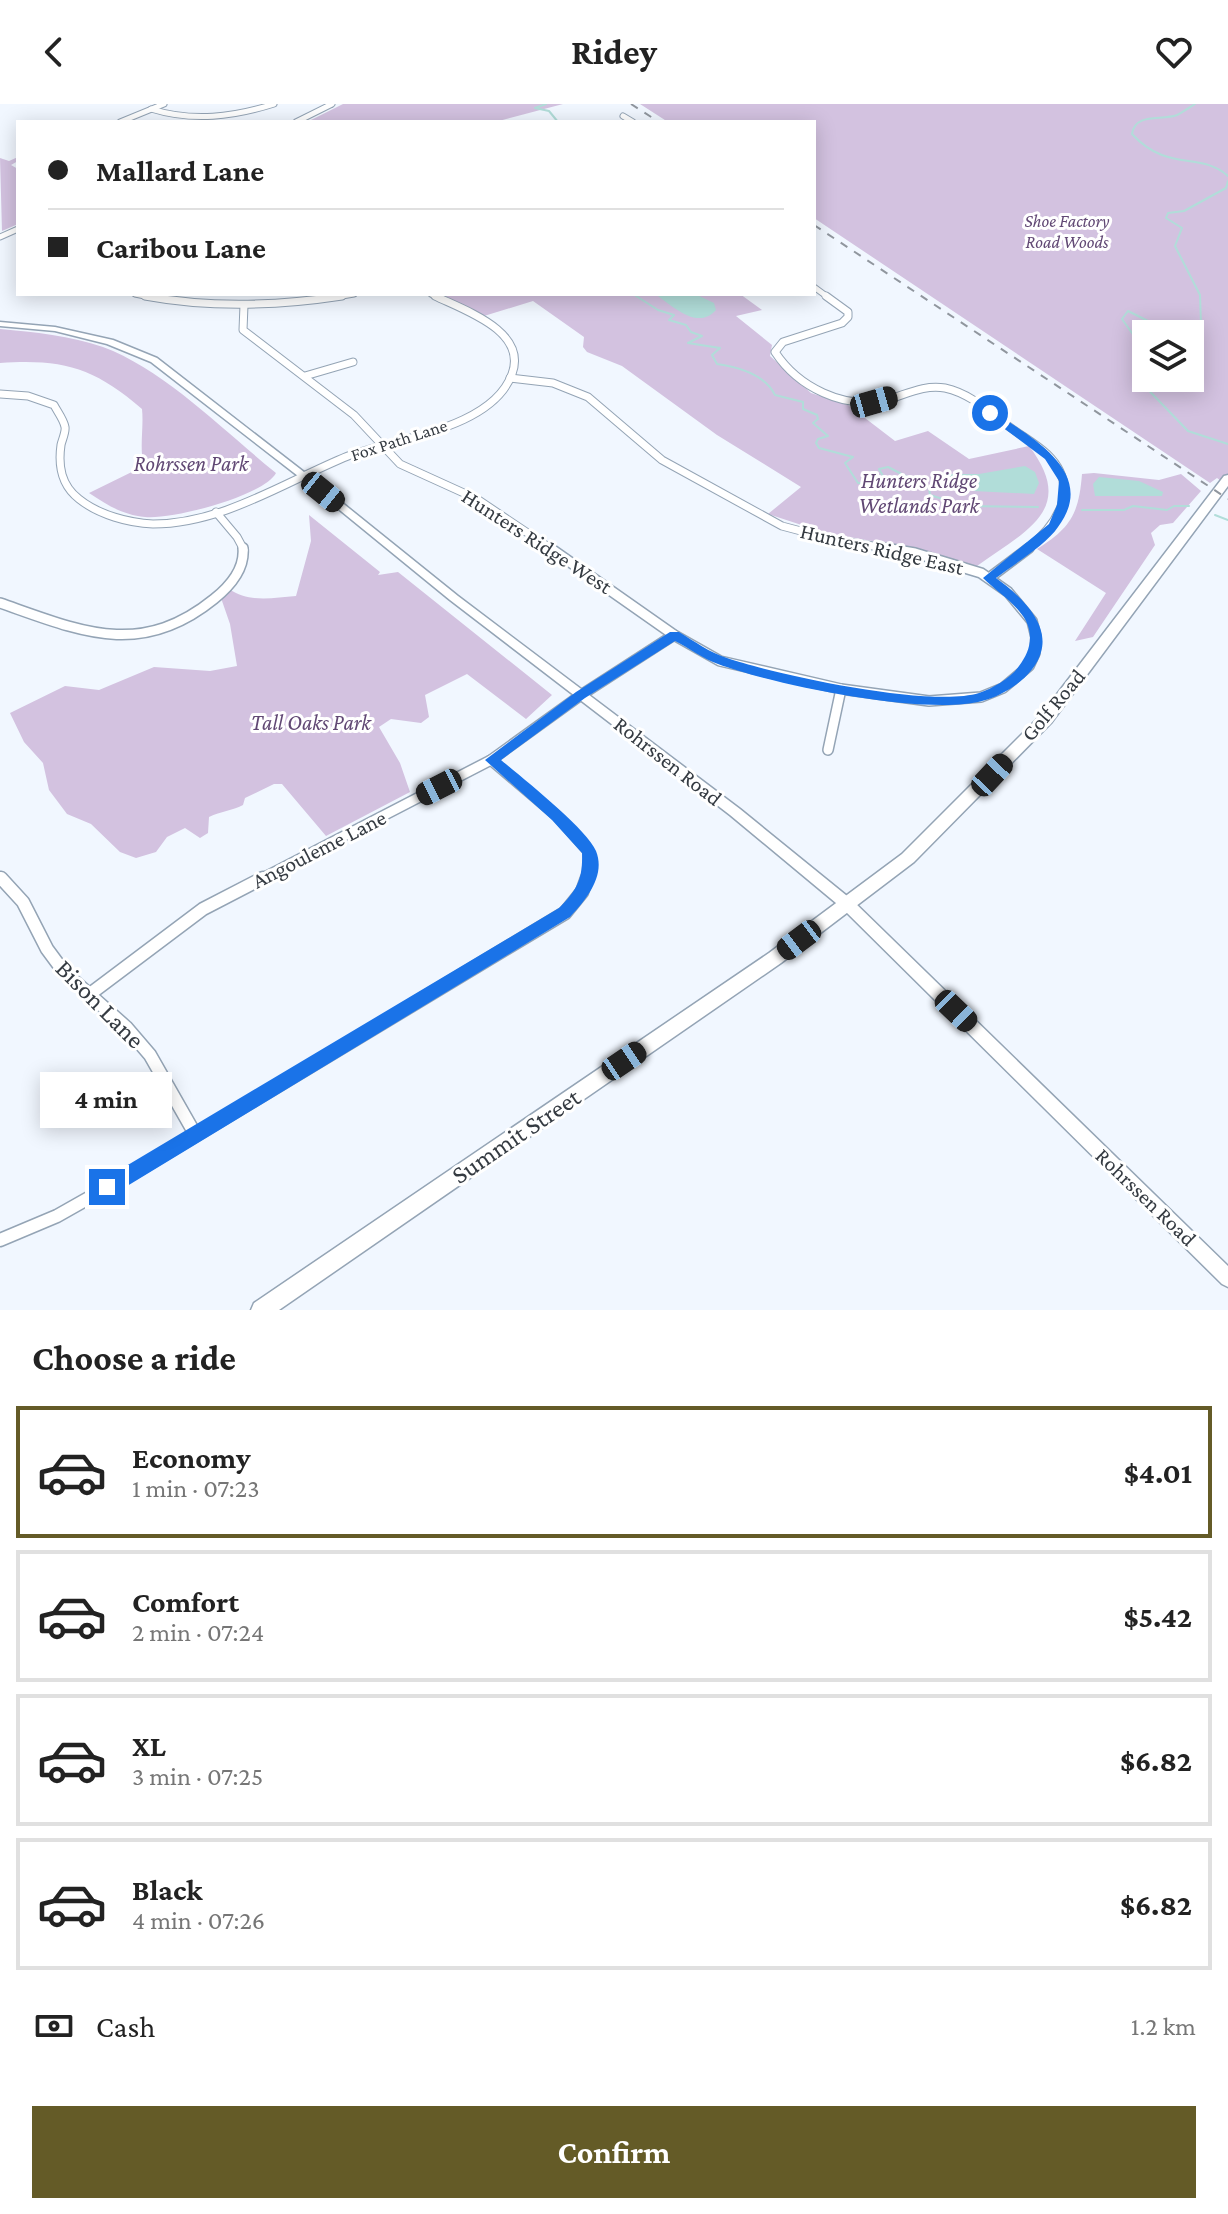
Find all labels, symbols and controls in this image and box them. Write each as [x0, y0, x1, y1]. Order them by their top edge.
icon: back [32, 30, 76, 74]
icon: heart [1152, 30, 1196, 74]
text: Ridey [571, 32, 657, 72]
text: Mallard Lane [96, 154, 264, 187]
park label: Shoe Factory Road Woods [1024, 211, 1110, 252]
text: Caribou Lane [96, 231, 266, 264]
map controls [1132, 320, 1204, 392]
button: layers [1132, 320, 1204, 392]
car [848, 384, 900, 420]
route start [972, 395, 1008, 431]
street label: Fox Path Lane [348, 415, 450, 465]
park label: Rohrssen Park [134, 451, 250, 476]
car [297, 468, 349, 516]
park label: Hunters Ridge Wetlands Park [859, 468, 981, 518]
street label: Hunters Ridge West [457, 483, 617, 599]
street label: Hunters Ridge East [798, 518, 967, 580]
street label: Golf Road [1016, 664, 1090, 746]
park label: Tall Oaks Park [251, 710, 372, 735]
street label: Rohrssen Road [609, 711, 727, 811]
car [967, 749, 1017, 801]
car [412, 765, 466, 809]
street label: Angouleme Lane [248, 804, 390, 894]
car [773, 916, 825, 964]
street label: Bison Lane [50, 954, 150, 1054]
car [930, 986, 982, 1036]
car [597, 1038, 651, 1084]
callout: 4 min [41, 1071, 173, 1127]
street label: Summit Street [446, 1082, 586, 1190]
text: 4 min [74, 1085, 138, 1114]
street label: Rohrssen Road [1091, 1143, 1202, 1251]
route end [89, 1169, 125, 1205]
text: Choose a ride [32, 1338, 236, 1378]
icon: car [36, 1436, 108, 1508]
text: Economy [132, 1441, 251, 1474]
text: $4.01 [1124, 1456, 1192, 1489]
text: 1 min · 07:23 [132, 1474, 260, 1503]
icon: car [36, 1580, 108, 1652]
text: Comfort [132, 1585, 239, 1618]
text: $5.42 [1123, 1600, 1192, 1633]
text: 2 min · 07:24 [132, 1618, 264, 1647]
icon: car [36, 1724, 108, 1796]
text: XL [132, 1729, 166, 1762]
text: $6.82 [1120, 1744, 1192, 1777]
text: 3 min · 07:25 [132, 1762, 263, 1791]
icon: car [36, 1868, 108, 1940]
text: Black [132, 1873, 203, 1906]
text: $6.82 [1120, 1888, 1192, 1921]
text: 4 min · 07:26 [132, 1906, 265, 1935]
icon: cash [32, 2004, 76, 2048]
text: Cash [96, 2010, 155, 2043]
text: 1.2 km [1131, 2012, 1196, 2041]
button: Confirm [32, 2106, 1196, 2198]

